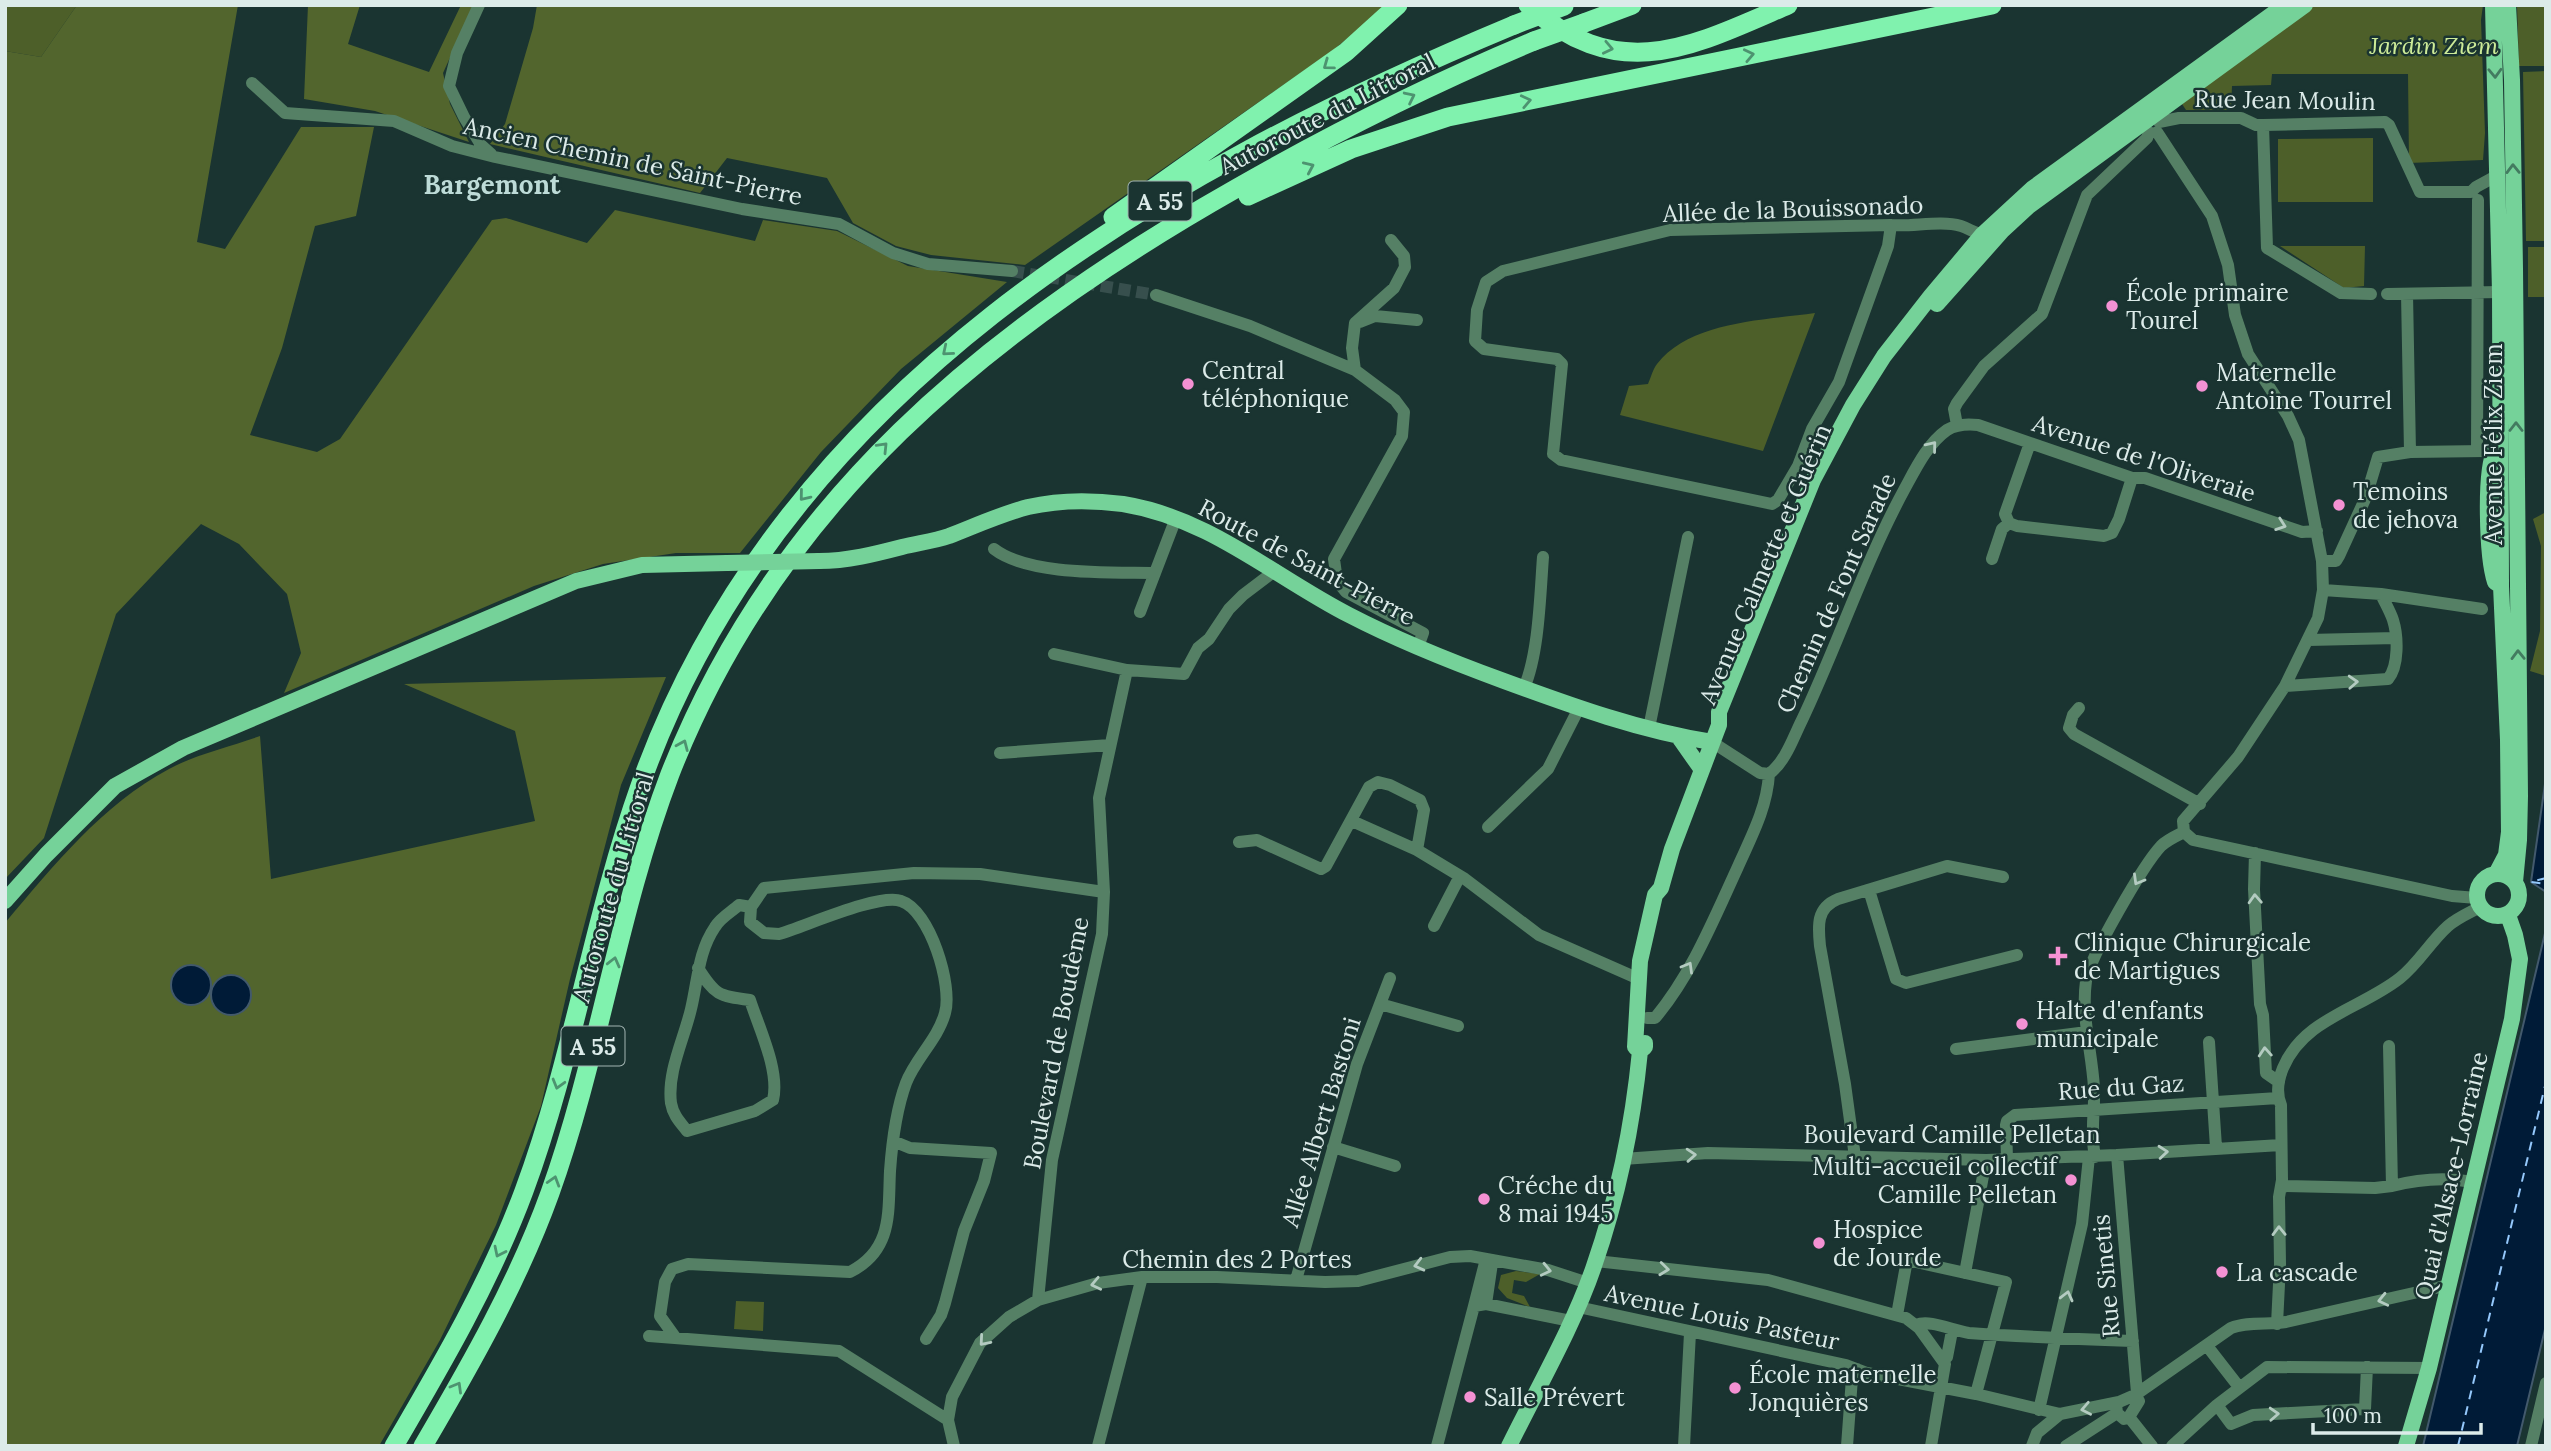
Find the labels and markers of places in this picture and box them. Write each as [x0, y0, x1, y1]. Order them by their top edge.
place label: École primaire Tourel [2126, 277, 2289, 336]
marker: École primaire Tourel [2104, 298, 2120, 314]
place label: Central téléphonique [1202, 355, 1349, 414]
place label: Maternelle Antoine Tourrel [2215, 357, 2392, 416]
marker: Central téléphonique [1180, 376, 1196, 392]
marker: Maternelle Antoine Tourrel [2194, 378, 2210, 394]
place label: Temoins de jehova [2353, 476, 2459, 535]
marker: Temoins de jehova [2331, 497, 2347, 513]
place label: Clinique Chirurgicale de Martigues [2074, 927, 2311, 986]
marker: Clinique Chirurgicale de Martigues [2048, 946, 2068, 966]
place label: Halte d'enfants municipale [2036, 995, 2204, 1054]
marker: Halte d'enfants municipale [2014, 1016, 2030, 1032]
place label: Multi-accueil collectif Camille Pelletan [1812, 1151, 2059, 1210]
place label: Créche du 8 mai 1945 [1498, 1170, 1613, 1229]
marker: Multi-accueil collectif Camille Pelletan [2063, 1172, 2079, 1188]
marker: Créche du 8 mai 1945 [1476, 1191, 1492, 1207]
place label: Hospice de Jourde [1833, 1214, 1941, 1273]
marker: Hospice de Jourde [1811, 1235, 1827, 1251]
place label: La cascade [2236, 1257, 2358, 1288]
marker: La cascade [2214, 1264, 2230, 1280]
place label: École maternelle Jonquières [1748, 1359, 1936, 1418]
marker: École maternelle Jonquières [1727, 1380, 1743, 1396]
place label: Salle Prévert [1484, 1382, 1626, 1413]
marker: Salle Prévert [1462, 1389, 1478, 1405]

